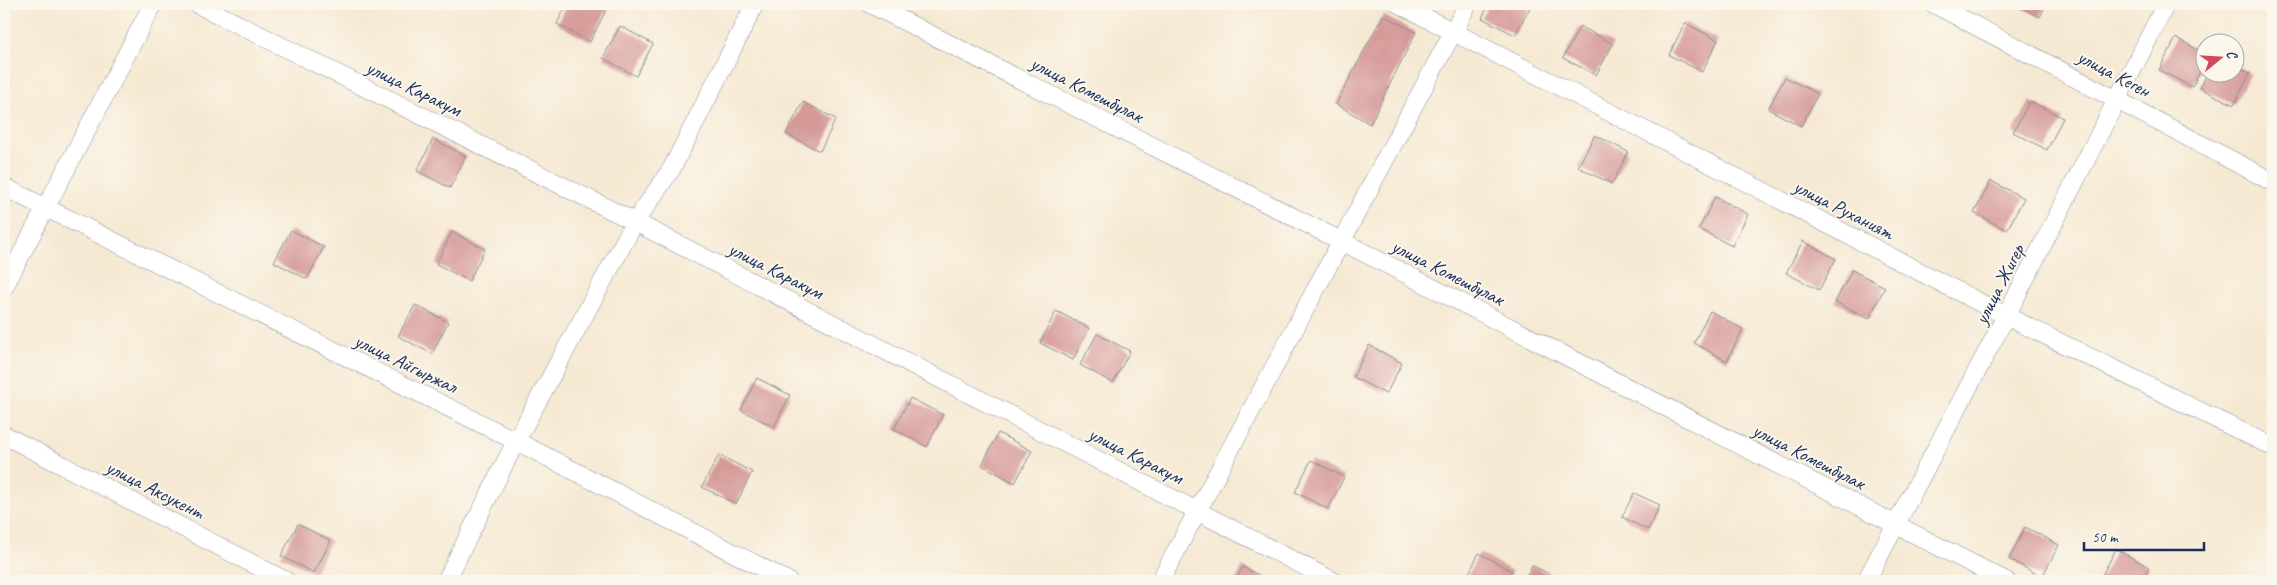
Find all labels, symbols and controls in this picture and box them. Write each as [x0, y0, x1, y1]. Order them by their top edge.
north arrow [2194, 32, 2244, 82]
street label: улица Кеген [2072, 43, 2156, 104]
text: С [2223, 48, 2242, 62]
street label: улица Комешбулак [1026, 50, 1149, 129]
street label: улица Каракум [361, 54, 467, 123]
street label: улица Руханият [1789, 173, 1900, 246]
street label: улица Комешбулак [1387, 233, 1510, 312]
street label: улица Каракум [724, 236, 828, 305]
street label: улица Жигер [1968, 239, 2031, 329]
street label: улица Айгыржал [349, 327, 463, 400]
street label: улица Комешбулак [1748, 417, 1871, 496]
street label: улица Каракум [1084, 421, 1188, 490]
street label: улица Аксукент [101, 454, 209, 525]
scale bar [2084, 520, 2204, 552]
text: 50 m [2092, 528, 2119, 547]

